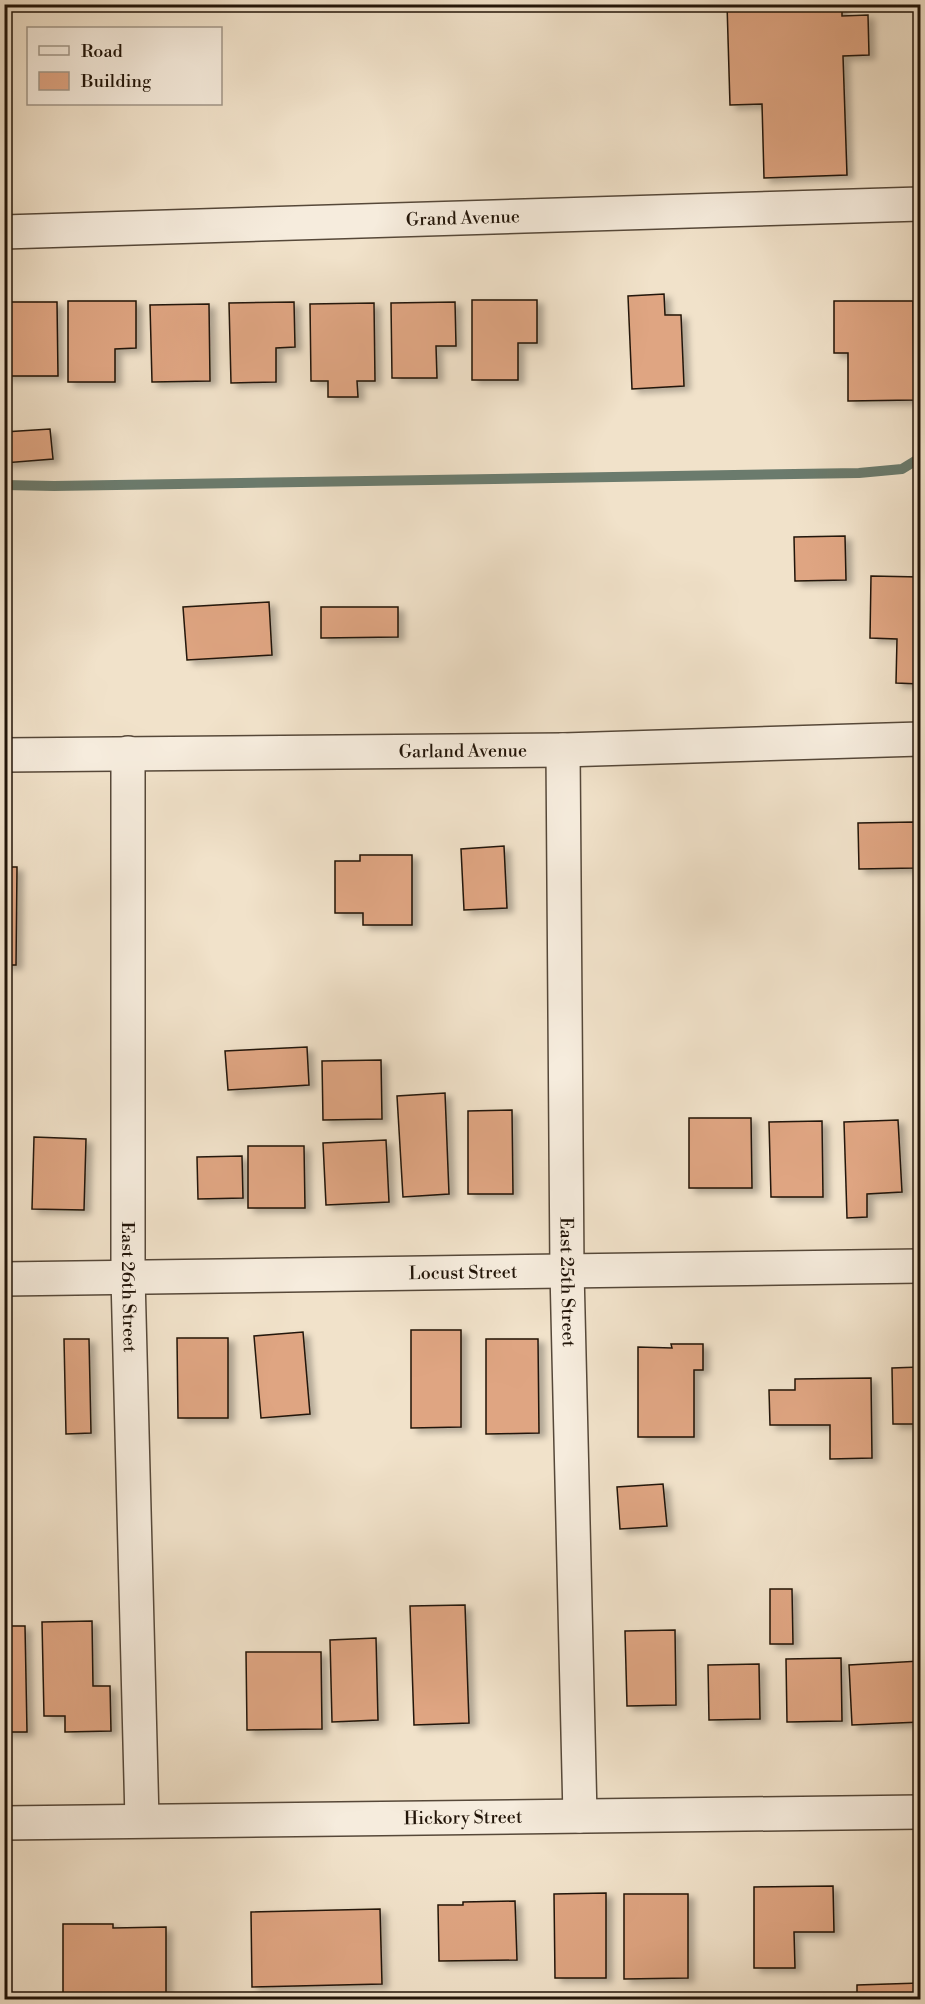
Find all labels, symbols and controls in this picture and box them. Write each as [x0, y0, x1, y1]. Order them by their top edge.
legend [27, 27, 222, 105]
text: Road [81, 40, 124, 63]
text: Building [80, 70, 152, 93]
street label: Grand Avenue [405, 205, 520, 231]
street label: Garland Avenue [399, 739, 527, 763]
street label: East 25th Street [555, 1217, 580, 1348]
street label: East 26th Street [117, 1222, 141, 1353]
street label: Locust Street [409, 1260, 518, 1285]
street label: Hickory Street [404, 1805, 523, 1830]

